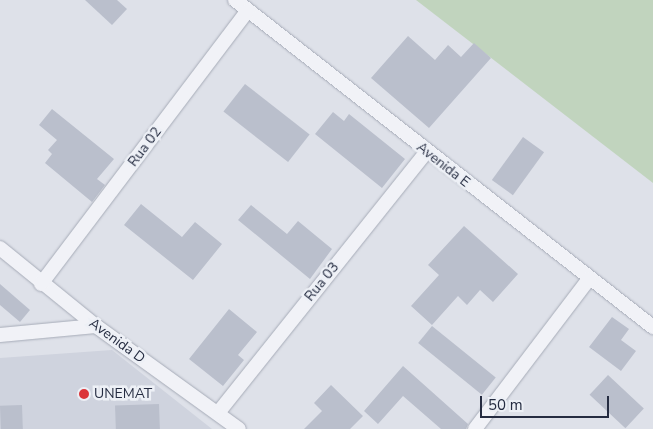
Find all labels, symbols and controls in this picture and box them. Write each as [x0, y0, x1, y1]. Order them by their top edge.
street label: Rua 02 [125, 124, 165, 170]
street label: Avenida E [413, 139, 473, 191]
street label: Rua 03 [301, 259, 343, 305]
street label: Avenida D [86, 315, 148, 367]
place label: UNEMAT [94, 386, 152, 402]
scale bar [483, 386, 612, 418]
marker: UNEMAT [78, 388, 90, 400]
text: 50 m [488, 395, 523, 415]

